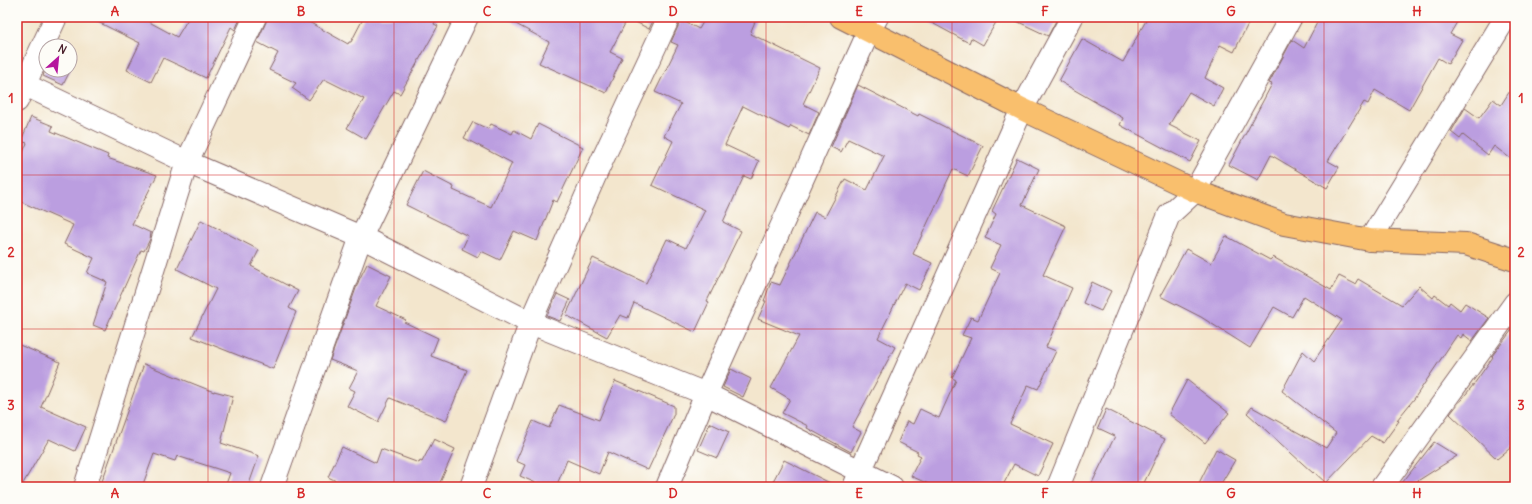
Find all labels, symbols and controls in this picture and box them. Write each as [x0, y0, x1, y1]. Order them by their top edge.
text: A [111, 3, 120, 20]
text: B [297, 3, 306, 20]
text: C [483, 3, 492, 20]
text: D [668, 3, 678, 20]
text: E [855, 3, 863, 20]
text: F [1041, 3, 1049, 20]
text: G [1226, 3, 1236, 20]
text: H [1412, 3, 1422, 20]
north arrow [38, 38, 78, 78]
text: N [56, 41, 69, 57]
text: 1 [8, 90, 14, 107]
text: 1 [1518, 90, 1524, 107]
text: 2 [7, 244, 15, 261]
text: 2 [1517, 244, 1525, 261]
text: 3 [7, 397, 15, 414]
text: 3 [1517, 397, 1525, 414]
text: A [111, 485, 120, 502]
text: B [297, 485, 306, 502]
text: C [483, 485, 492, 502]
text: D [668, 485, 678, 502]
text: E [855, 485, 863, 502]
text: F [1041, 485, 1049, 502]
text: G [1226, 485, 1236, 502]
text: H [1412, 485, 1422, 502]

